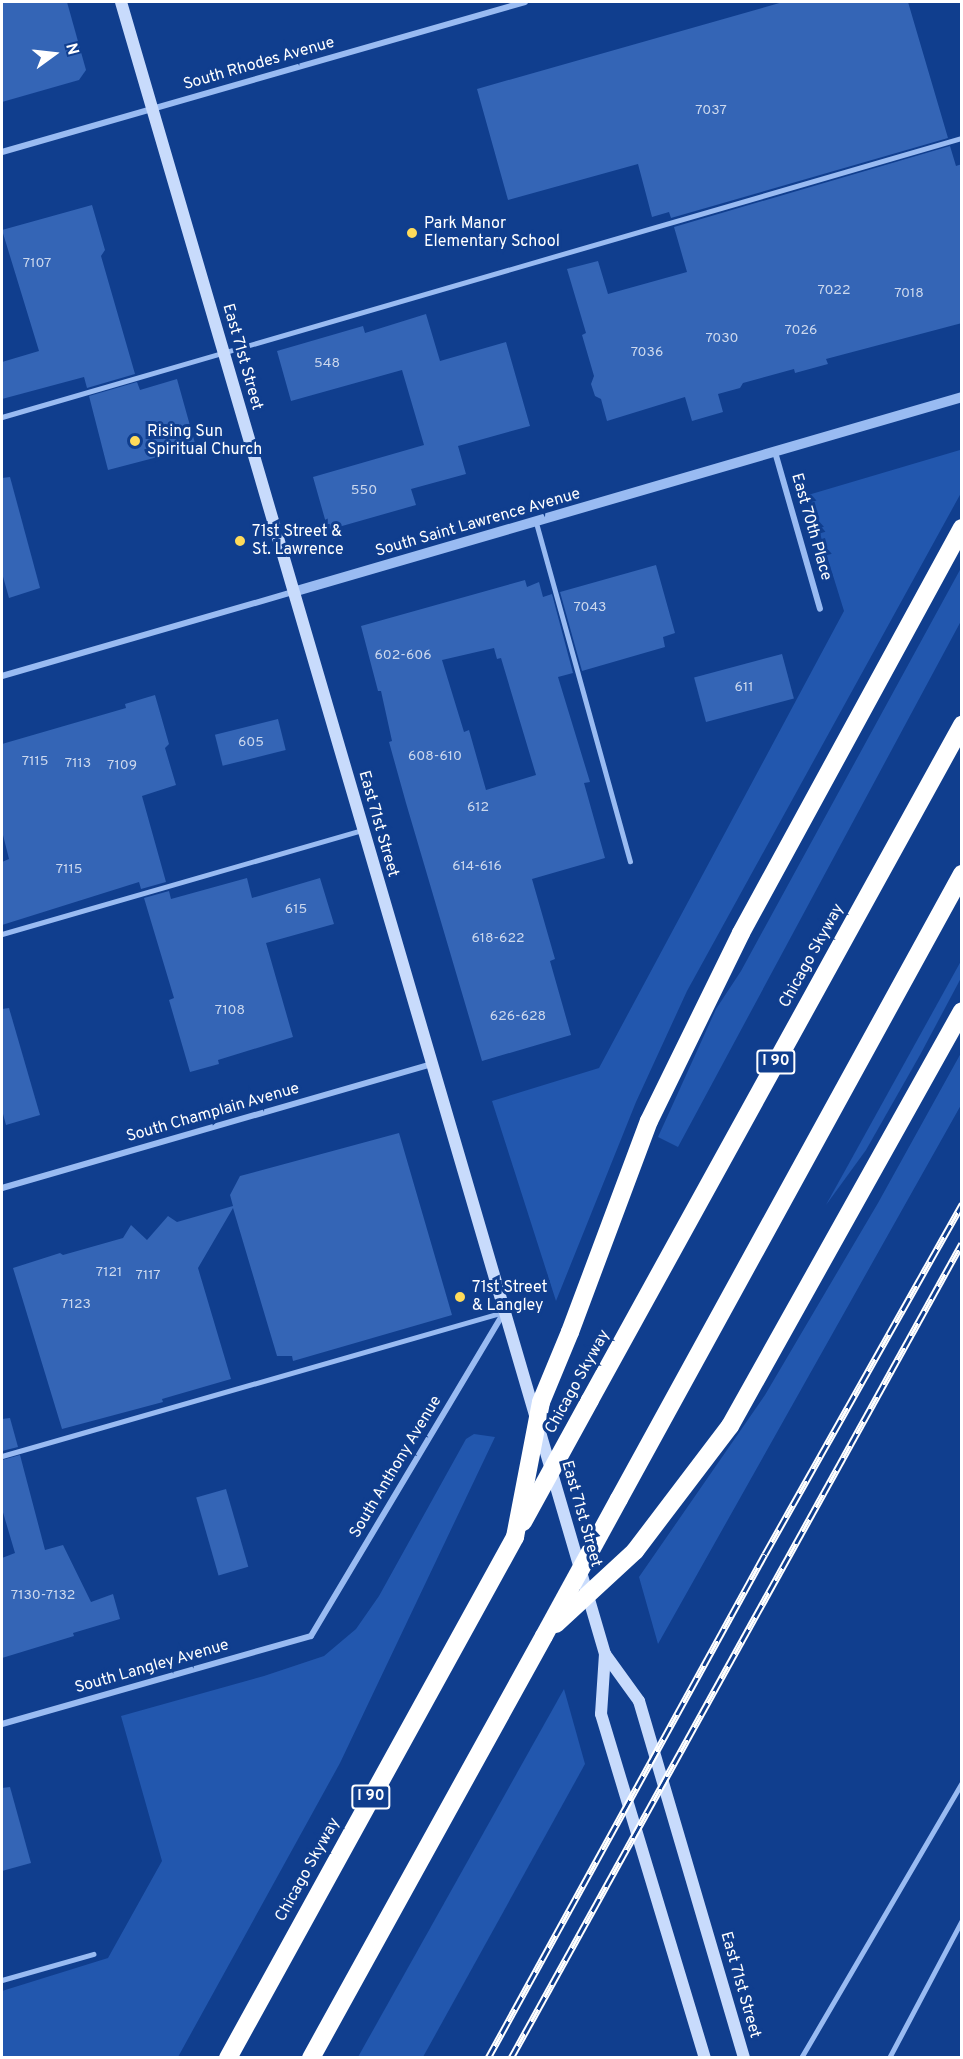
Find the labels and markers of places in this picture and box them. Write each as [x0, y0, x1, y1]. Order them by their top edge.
place label: Park Manor Elementary School [424, 214, 560, 252]
marker: Park Manor Elementary School [405, 226, 419, 240]
place label: Rising Sun Spiritual Church [147, 422, 262, 460]
marker: Rising Sun Spiritual Church [128, 434, 142, 448]
place label: 71st Street & St. Lawrence [252, 522, 344, 560]
marker: 71st Street & St. Lawrence [233, 534, 247, 548]
place label: 71st Street & Langley [472, 1278, 547, 1316]
marker: 71st Street & Langley [453, 1290, 467, 1304]

